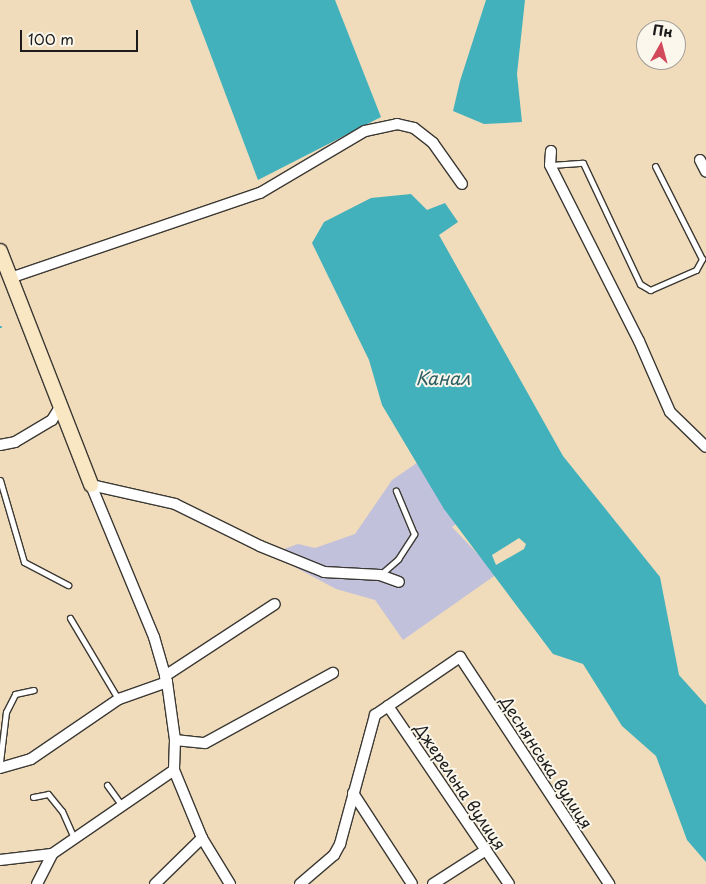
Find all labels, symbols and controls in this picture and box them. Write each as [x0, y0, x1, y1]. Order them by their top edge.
text: Пн [651, 19, 674, 42]
scale bar [22, 20, 140, 52]
north arrow [636, 20, 686, 70]
text: 100 m [28, 27, 74, 50]
water label: Канал [415, 367, 471, 389]
street label: Деснянська вулиця [497, 692, 597, 832]
street label: Джерельна вулиця [411, 719, 511, 853]

